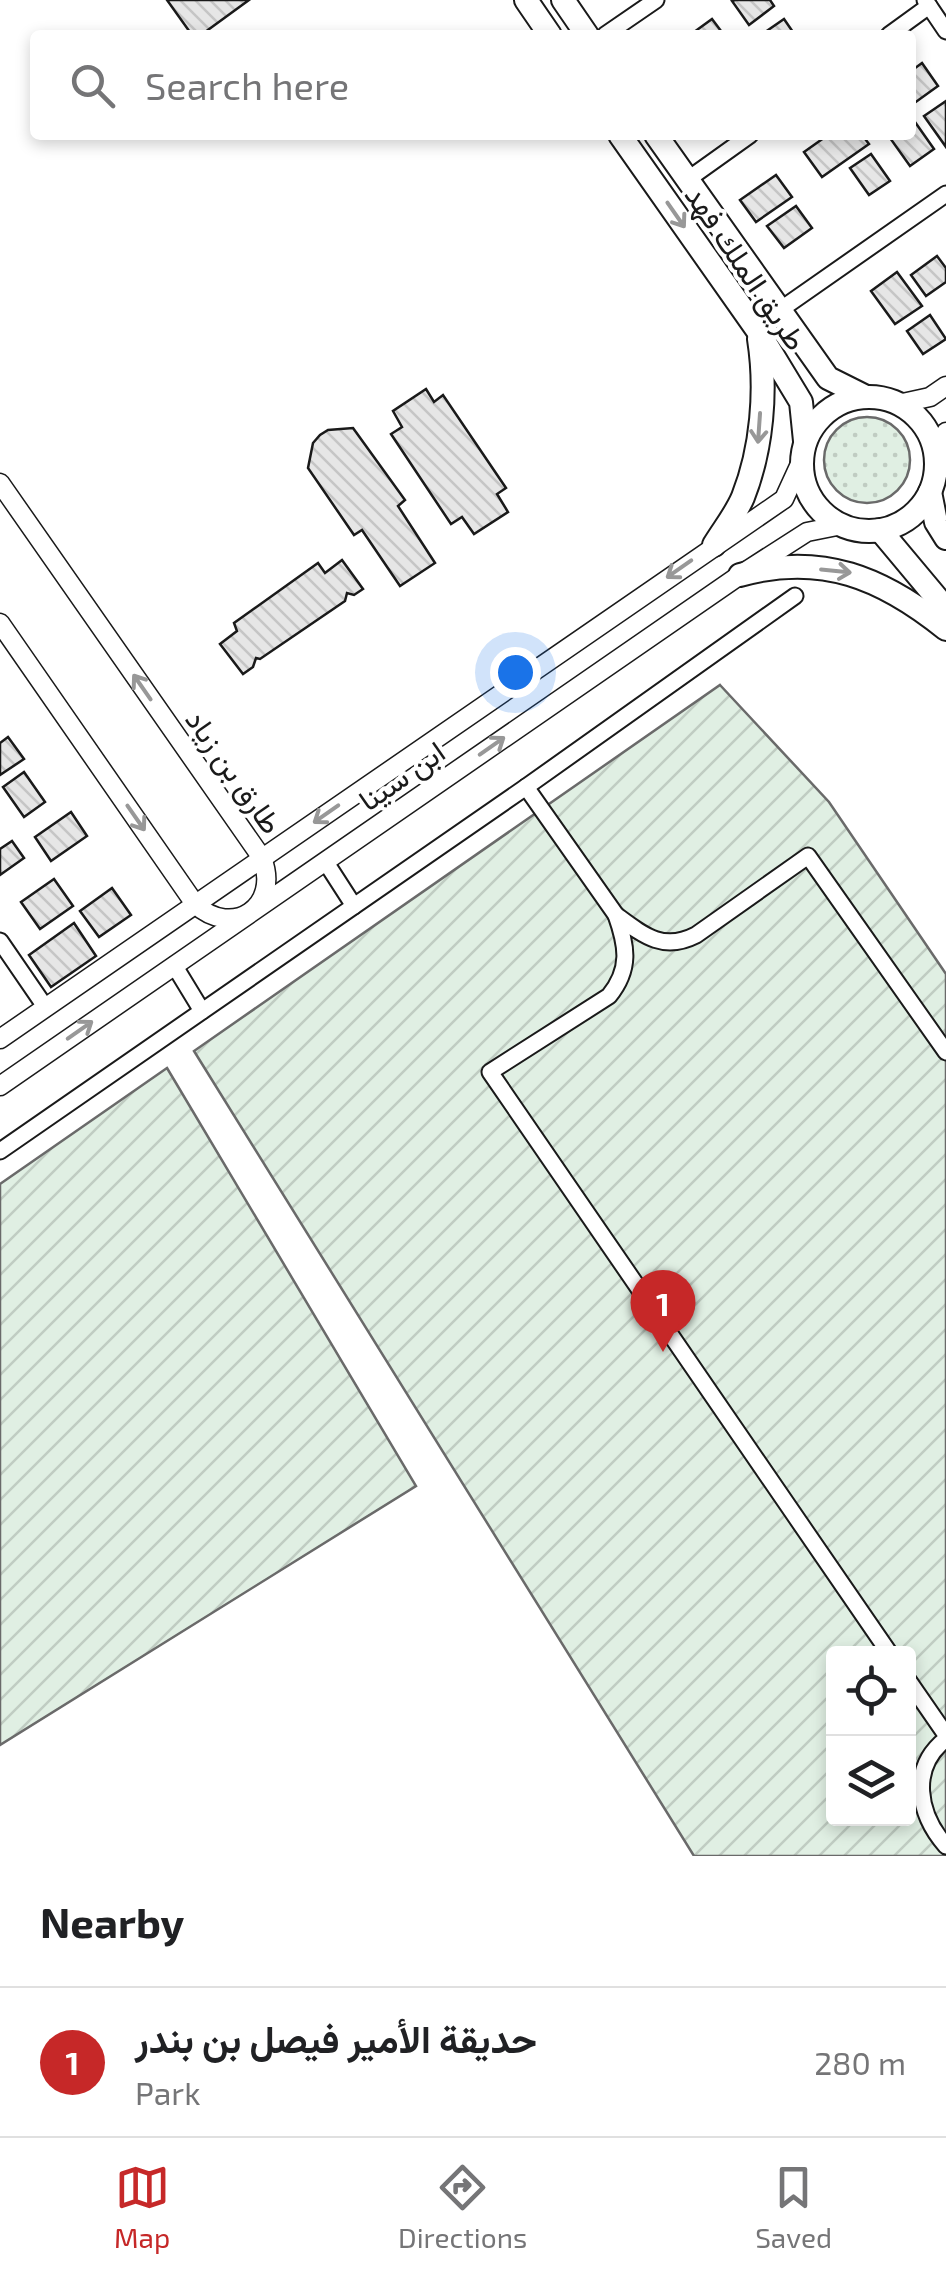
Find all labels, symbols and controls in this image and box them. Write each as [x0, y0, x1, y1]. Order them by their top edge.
search box [30, 30, 916, 140]
icon: search [65, 58, 120, 113]
text: Search here [145, 62, 349, 108]
street label: طريق الملك فهد [677, 178, 815, 357]
one-way arrow [665, 200, 686, 228]
one-way arrow [749, 411, 768, 443]
one-way arrow [666, 558, 694, 579]
one-way arrow [819, 562, 851, 581]
your location [490, 647, 541, 698]
one-way arrow [132, 673, 153, 701]
street label: طارق بن زياد [178, 702, 291, 841]
street label: ابن سينا [351, 733, 452, 819]
one-way arrow [477, 736, 505, 757]
one-way arrow [312, 803, 340, 824]
one-way arrow [125, 804, 146, 832]
one-way arrow [66, 1020, 94, 1041]
pin: 1 [630, 1270, 696, 1352]
map controls [826, 1646, 916, 1826]
button: locate [826, 1646, 916, 1736]
button: layers [826, 1736, 916, 1826]
text: Nearby [40, 1896, 184, 1946]
text: حديقة الأمير فيصل بن بندر [135, 2015, 537, 2061]
text: 1 [66, 2043, 79, 2081]
text: 280 m [814, 2043, 906, 2081]
text: Park [135, 2073, 200, 2111]
tab: Map [114, 2160, 170, 2254]
tab: Directions [398, 2160, 527, 2254]
tab: Saved [755, 2160, 832, 2254]

